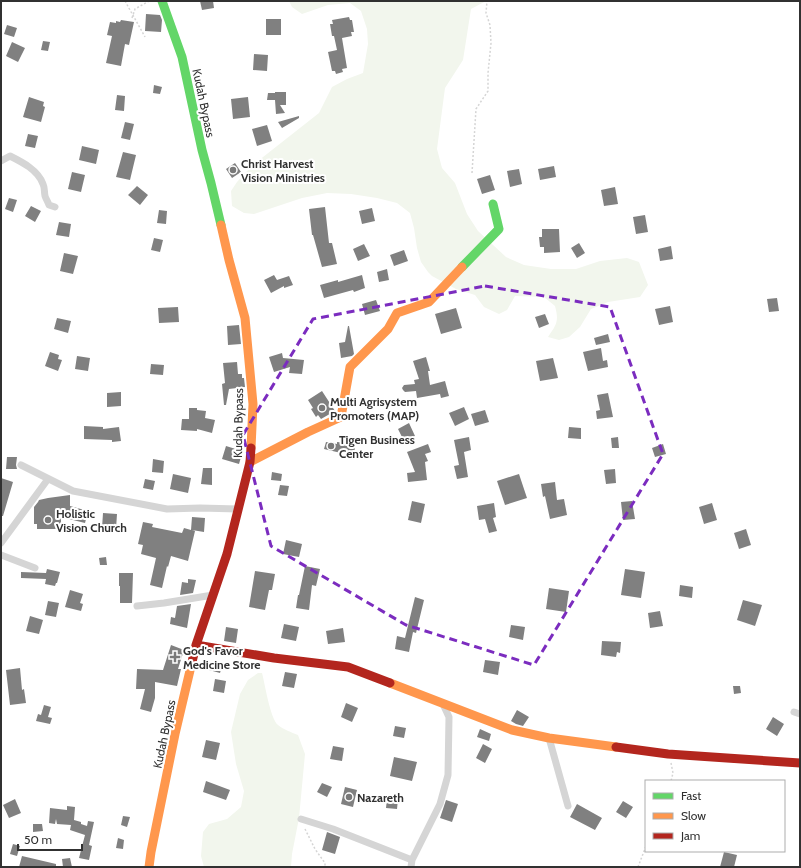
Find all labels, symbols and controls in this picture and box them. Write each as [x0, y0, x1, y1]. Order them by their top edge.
street label: Kudah Bypass [189, 67, 219, 139]
place label: Christ Harvest Vision Ministries [241, 156, 325, 185]
marker: Christ Harvest Vision Ministries [228, 165, 238, 175]
street label: Kudah Bypass [230, 388, 246, 458]
place label: Multi Agrisystem Promoters (MAP) [330, 394, 419, 423]
marker: Multi Agrisystem Promoters (MAP) [317, 403, 327, 413]
place label: Tigen Business Center [339, 432, 415, 461]
marker: Tigen Business Center [326, 441, 336, 451]
place label: Holistic Vision Church [56, 506, 127, 535]
marker: Holistic Vision Church [43, 515, 53, 525]
place label: God's Favor Medicine Store [183, 643, 260, 672]
marker: God's Favor Medicine Store [170, 652, 180, 662]
street label: Kudah Bypass [149, 698, 179, 770]
legend [645, 780, 785, 852]
text: Fast [681, 788, 701, 803]
place label: Nazareth [357, 790, 404, 805]
marker: Nazareth [344, 792, 354, 802]
text: Slow [681, 808, 706, 823]
scale bar [18, 826, 82, 852]
text: Jam [680, 828, 700, 843]
text: 50 m [24, 832, 52, 847]

